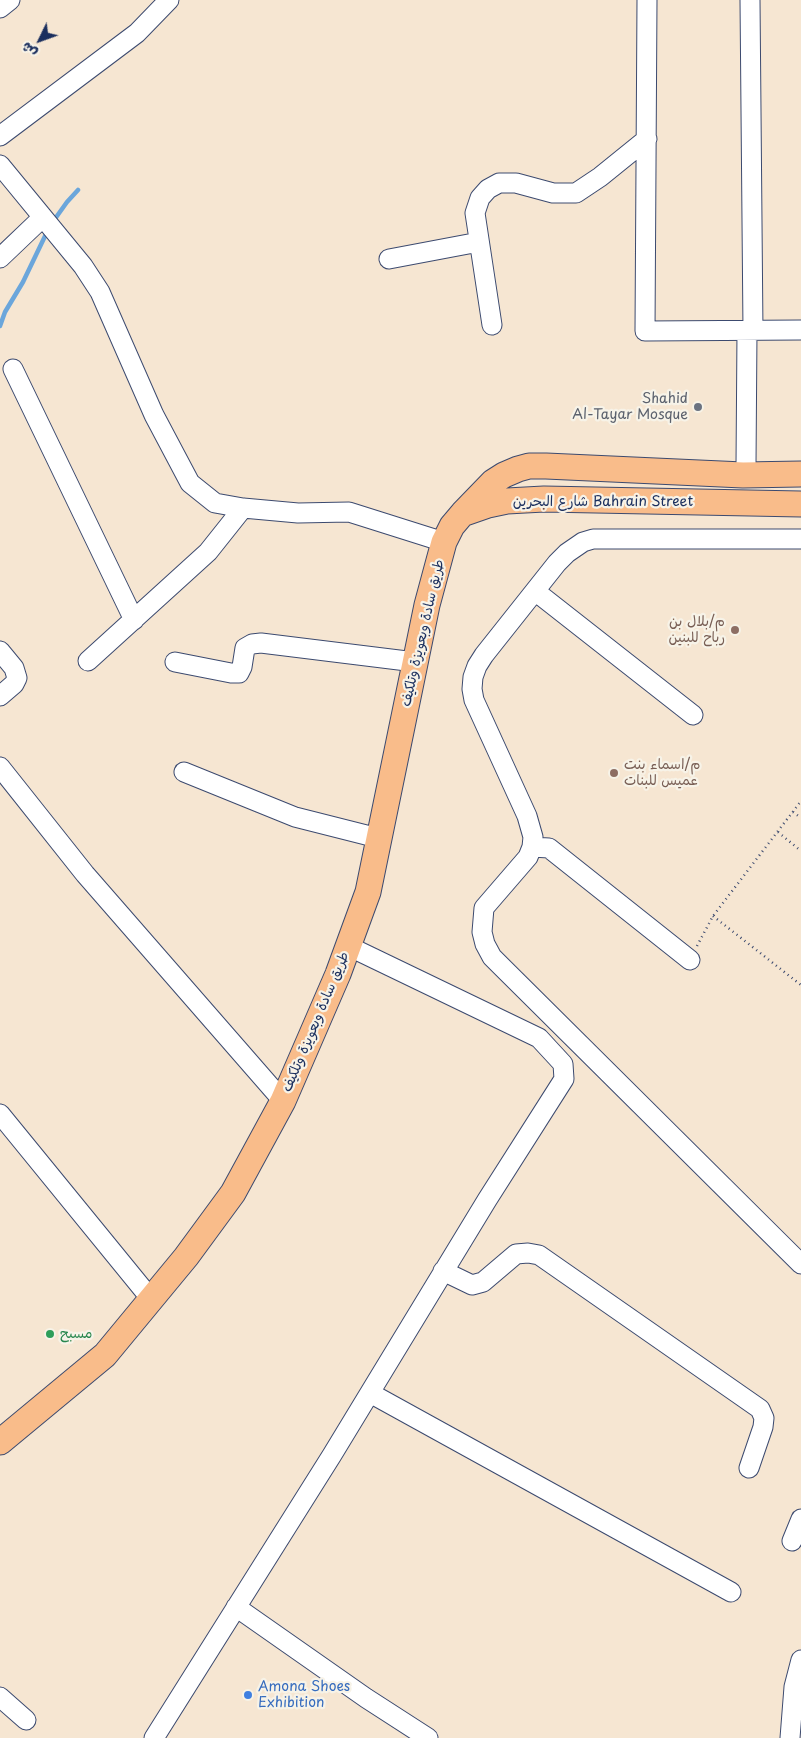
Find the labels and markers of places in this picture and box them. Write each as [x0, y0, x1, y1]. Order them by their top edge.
place label: Shahid Al-Tayar Mosque [572, 391, 688, 424]
marker: Shahid Al-Tayar Mosque [692, 401, 704, 413]
place label: م/بلال بن رباح للبنين [668, 614, 725, 646]
marker: م/بلال بن رباح للبنين [729, 624, 741, 636]
place label: م/اسماء بنت عميس للبنات [624, 757, 700, 790]
marker: م/اسماء بنت عميس للبنات [608, 767, 620, 779]
place label: مسبح [60, 1326, 93, 1342]
marker: مسبح [44, 1328, 56, 1340]
place label: Amona Shoes Exhibition [258, 1679, 350, 1711]
marker: Amona Shoes Exhibition [242, 1689, 254, 1701]

